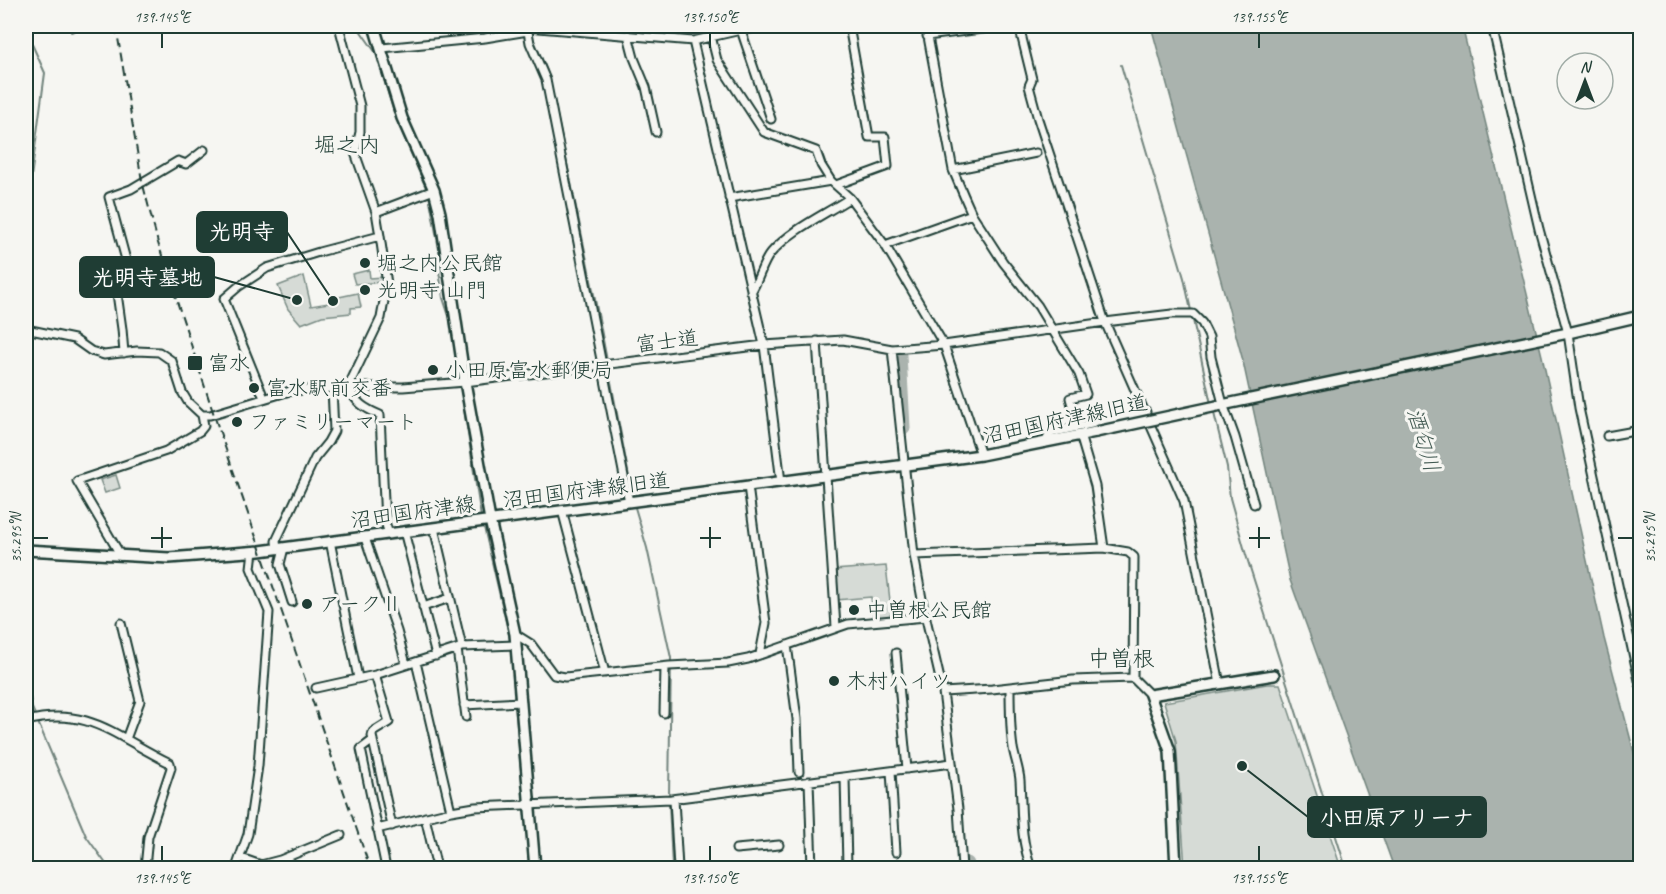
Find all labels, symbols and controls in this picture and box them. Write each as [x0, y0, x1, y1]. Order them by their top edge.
text: 139.145°E [134, 8, 192, 27]
text: 139.150°E [682, 8, 740, 27]
text: 139.155°E [1231, 8, 1289, 27]
north arrow [1555, 51, 1615, 111]
text: N [1580, 57, 1593, 77]
district label: 堀之内 [314, 131, 380, 159]
callout: 光明寺 [197, 212, 287, 252]
text: 光明寺 [209, 218, 275, 246]
place label: 堀之内公民館 [377, 250, 503, 276]
marker: 堀之内公民館 [358, 256, 372, 270]
callout: 光明寺墓地 [80, 257, 214, 297]
text: 光明寺墓地 [92, 264, 202, 292]
place label: 光明寺 山門 [377, 277, 487, 303]
marker: 光明寺 山門 [358, 283, 372, 297]
street label: 富士道 [634, 324, 700, 358]
place label: 富水 [208, 350, 250, 376]
marker: 富水 [186, 354, 204, 372]
place label: 小田原富水郵便局 [445, 357, 613, 383]
marker: 小田原富水郵便局 [426, 363, 440, 377]
place label: 富水駅前交番 [266, 375, 392, 401]
marker: 富水駅前交番 [247, 381, 261, 395]
street label: 沼田国府津線旧道 [980, 389, 1150, 449]
water label: 酒匂川 [1400, 404, 1446, 476]
place label: ファミリーマート [249, 409, 417, 435]
marker: ファミリーマート [230, 415, 244, 429]
street label: 沼田国府津線旧道 [501, 467, 671, 513]
street label: 沼田国府津線 [349, 490, 477, 534]
text: 35.295°N [7, 510, 26, 563]
text: 35.295°N [1641, 510, 1660, 563]
place label: アークⅡ [319, 591, 402, 617]
marker: アークⅡ [300, 597, 314, 611]
place label: 中曽根公民館 [866, 597, 992, 623]
marker: 中曽根公民館 [847, 603, 861, 617]
district label: 中曽根 [1088, 645, 1155, 673]
place label: 木村ハイツ [846, 668, 951, 694]
marker: 木村ハイツ [827, 674, 841, 688]
callout: 小田原アリーナ [1308, 797, 1486, 837]
text: 小田原アリーナ [1320, 804, 1474, 832]
text: 139.145°E [134, 869, 192, 888]
text: 139.150°E [682, 869, 740, 888]
text: 139.155°E [1231, 869, 1289, 888]

